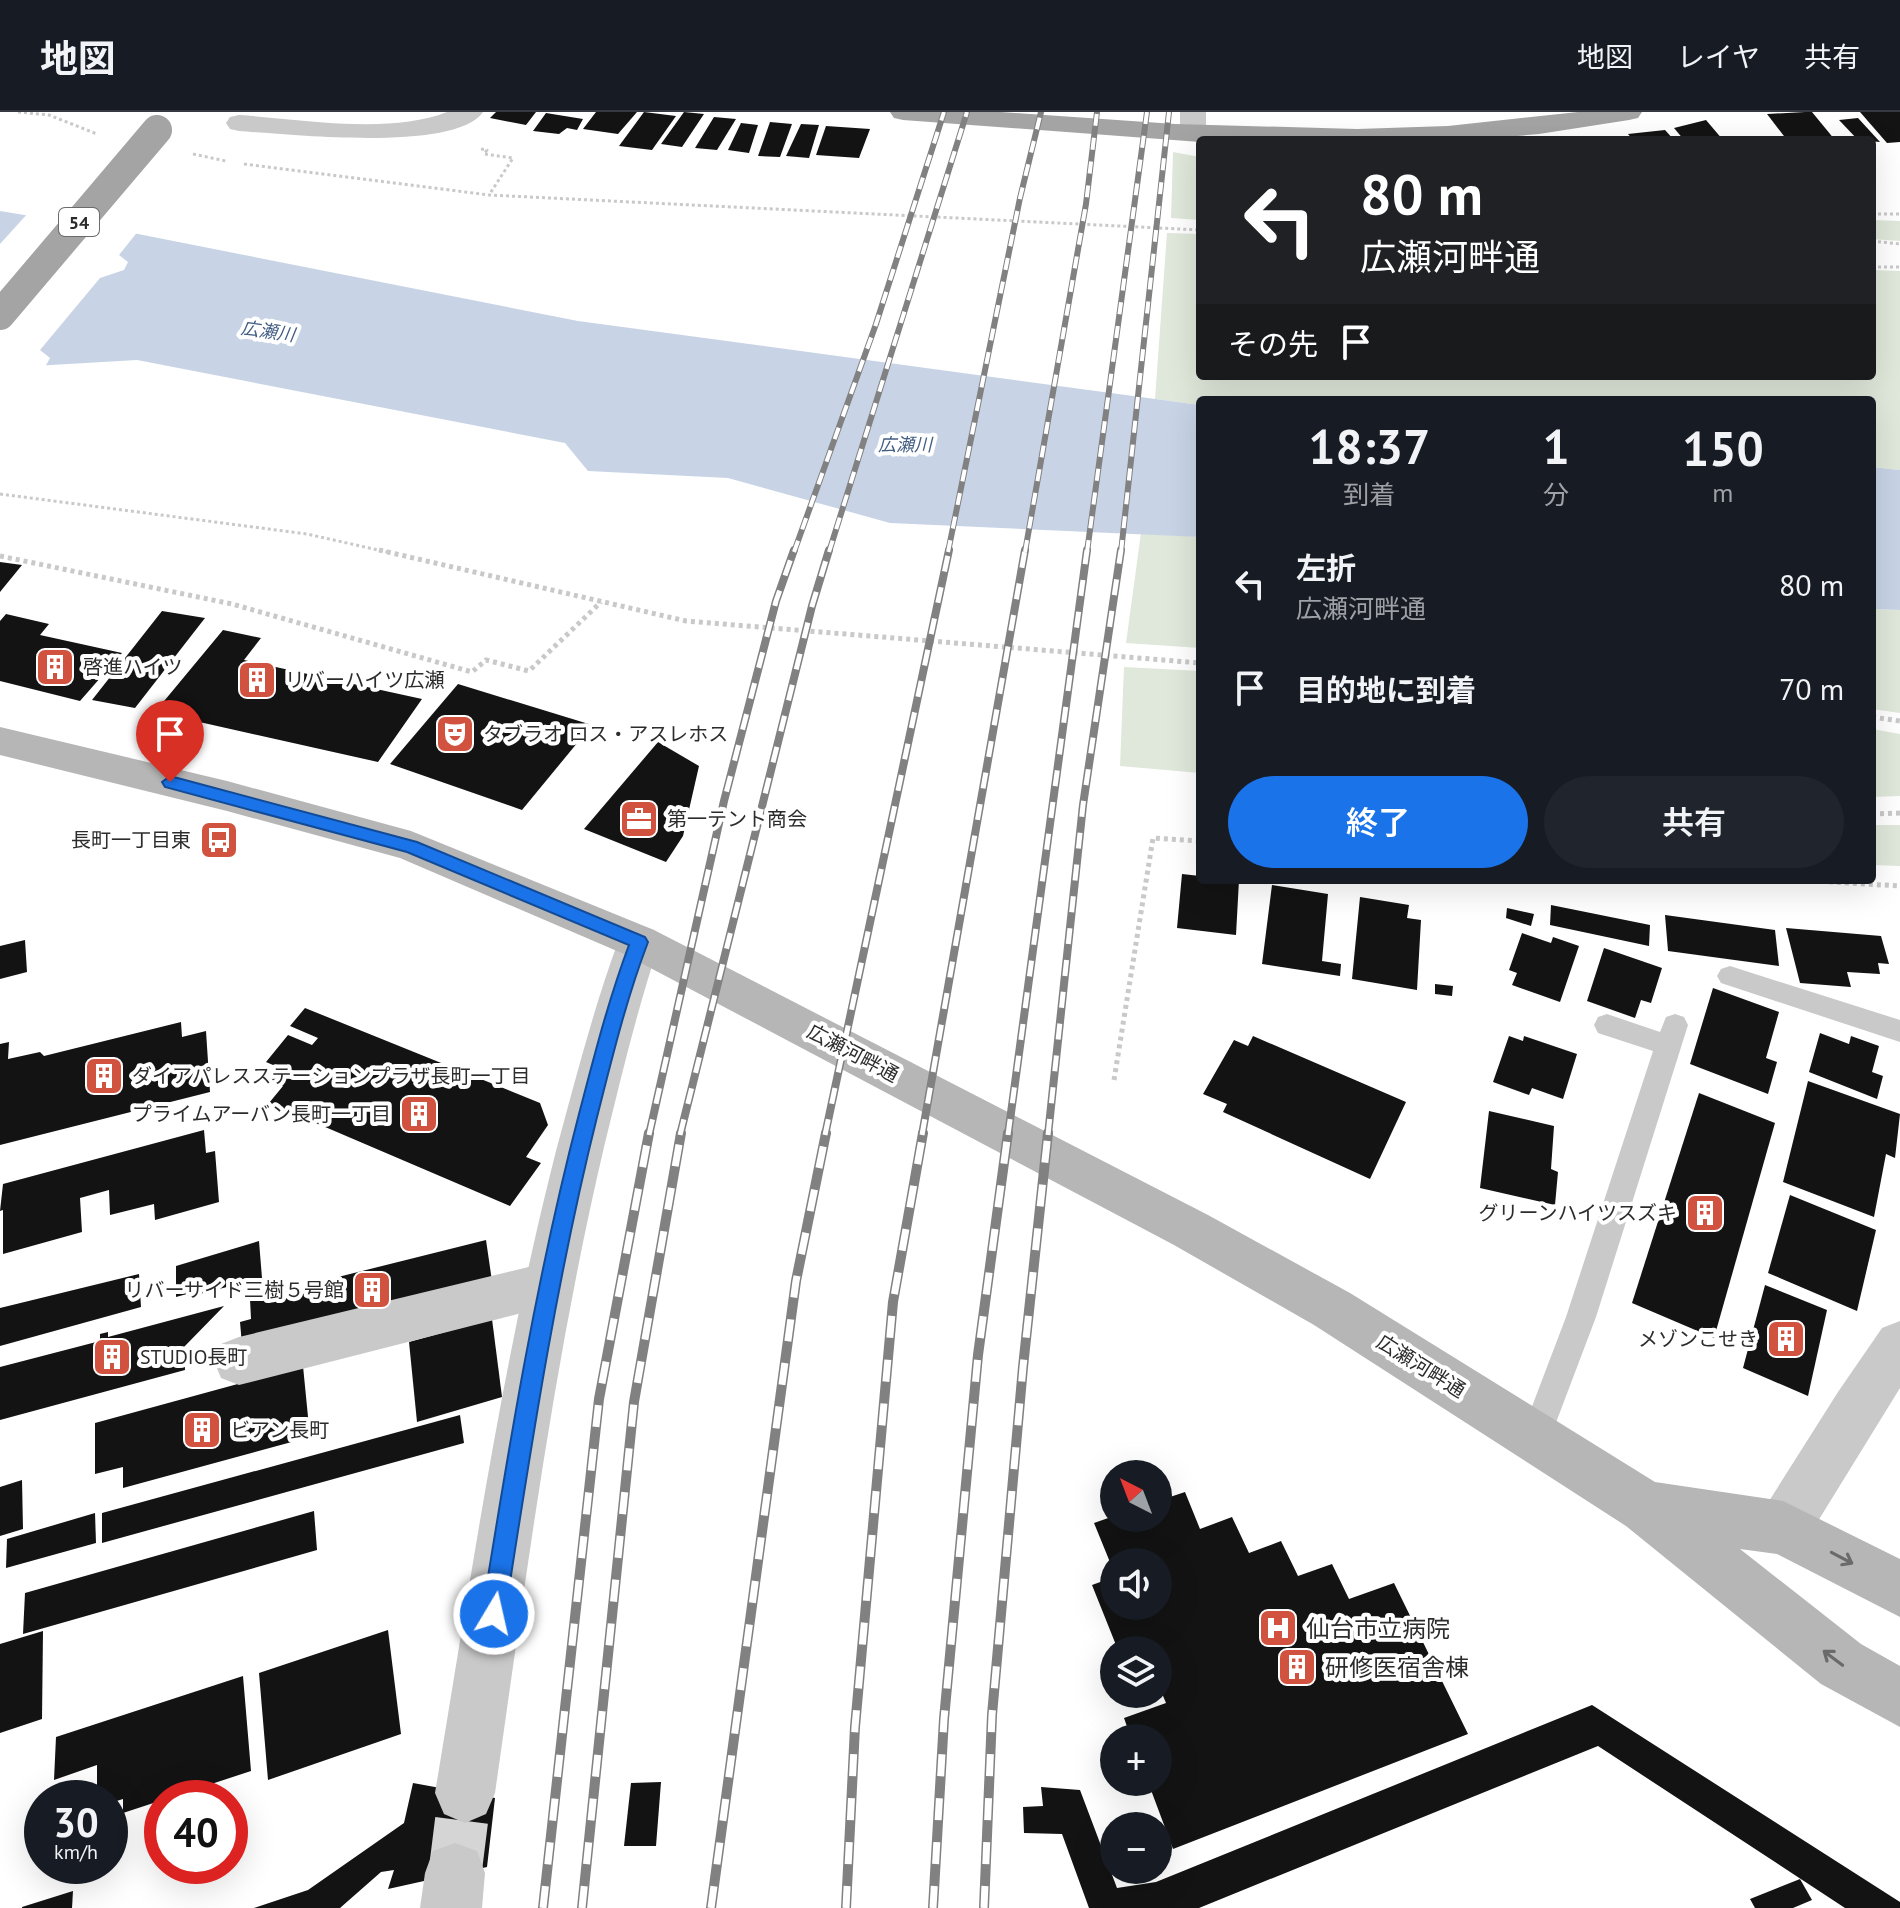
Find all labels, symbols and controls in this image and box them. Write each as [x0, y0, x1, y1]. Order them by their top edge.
text: 地図 [40, 33, 116, 82]
text: 地図 [1577, 38, 1633, 75]
text: レイヤ [1677, 38, 1760, 75]
text: 共有 [1804, 38, 1860, 75]
text: 80 m [1360, 158, 1483, 230]
icon: left [1228, 168, 1332, 272]
road number: 54 [59, 208, 99, 236]
text: 広瀬河畔通 [1360, 233, 1540, 280]
water label: 広瀬川 [240, 316, 298, 346]
icon: arrive [1334, 320, 1378, 364]
text: その先 [1228, 324, 1318, 363]
text: 18:37 [1308, 415, 1430, 477]
text: 1 [1542, 415, 1570, 477]
text: 150 [1682, 417, 1764, 479]
water label: 広瀬川 [878, 433, 934, 456]
text: m [1712, 476, 1733, 509]
text: 到着 [1343, 478, 1395, 511]
text: 分 [1543, 478, 1569, 511]
text: 左折 [1296, 548, 1356, 587]
icon: left [1228, 562, 1272, 606]
text: 80 m [1779, 565, 1844, 604]
text: 広瀬河畔通 [1296, 592, 1426, 625]
building icon: 啓進ハイツ [34, 646, 76, 688]
place label: 啓進ハイツ [83, 654, 183, 680]
building icon: リバーハイツ広瀬 [236, 659, 278, 701]
icon: arrive [1228, 666, 1272, 710]
place label: リバーハイツ広瀬 [285, 667, 444, 693]
text: 70 m [1779, 669, 1844, 708]
text: 目的地に到着 [1296, 670, 1476, 709]
pin [136, 700, 204, 782]
icon: arrive [148, 712, 192, 756]
theatre icon: タブラオ ロス・アスレホス [434, 713, 476, 755]
place label: タブラオ ロス・アスレホス [483, 721, 728, 747]
button: 終了 [1228, 776, 1528, 868]
button: 共有 [1544, 776, 1844, 868]
office icon: 第一テント商会 [618, 798, 660, 840]
place label: 第一テント商会 [667, 806, 807, 832]
bus stop icon: 長町一丁目東 [198, 819, 240, 861]
place label: 長町一丁目東 [71, 827, 191, 853]
street label: 広瀬河畔通 [803, 1018, 903, 1088]
building icon: ダイアパレスステーションプラザ長町一丁目 [83, 1055, 125, 1097]
place label: ダイアパレスステーションプラザ長町一丁目 [132, 1063, 531, 1089]
building icon: プライムアーバン長町一丁目 [398, 1093, 440, 1135]
place label: プライムアーバン長町一丁目 [132, 1101, 391, 1127]
building icon: グリーンハイツスズキ [1684, 1192, 1726, 1234]
place label: グリーンハイツスズキ [1478, 1200, 1677, 1226]
building icon: リバーサイド三樹５号館 [351, 1269, 393, 1311]
place label: リバーサイド三樹５号館 [124, 1277, 344, 1303]
building icon: メゾンこせき [1765, 1318, 1807, 1360]
place label: メゾンこせき [1638, 1326, 1758, 1352]
street label: 広瀬河畔通 [1372, 1328, 1470, 1404]
building icon: STUDIO長町 [91, 1336, 133, 1378]
place label: STUDIO長町 [140, 1344, 247, 1370]
building icon: ビアン長町 [181, 1409, 223, 1451]
place label: ビアン長町 [230, 1417, 329, 1443]
north arrow [1100, 1460, 1172, 1532]
map controls [1100, 1460, 1172, 1884]
button: sound [1100, 1548, 1172, 1620]
one-way arrow [1829, 1551, 1853, 1567]
position arrow [452, 1572, 536, 1656]
hospital icon: 仙台市立病院 [1257, 1607, 1299, 1649]
place label: 仙台市立病院 [1306, 1613, 1450, 1644]
button: layers [1100, 1636, 1172, 1708]
building icon: 研修医宿舎棟 [1276, 1646, 1318, 1688]
one-way arrow [1823, 1649, 1844, 1666]
place label: 研修医宿舎棟 [1325, 1652, 1469, 1683]
button: + [1100, 1724, 1172, 1796]
speed limit sign: 40 [144, 1780, 248, 1884]
text: 30 [53, 1796, 99, 1848]
button: − [1100, 1812, 1172, 1884]
text: km/h [54, 1839, 98, 1865]

